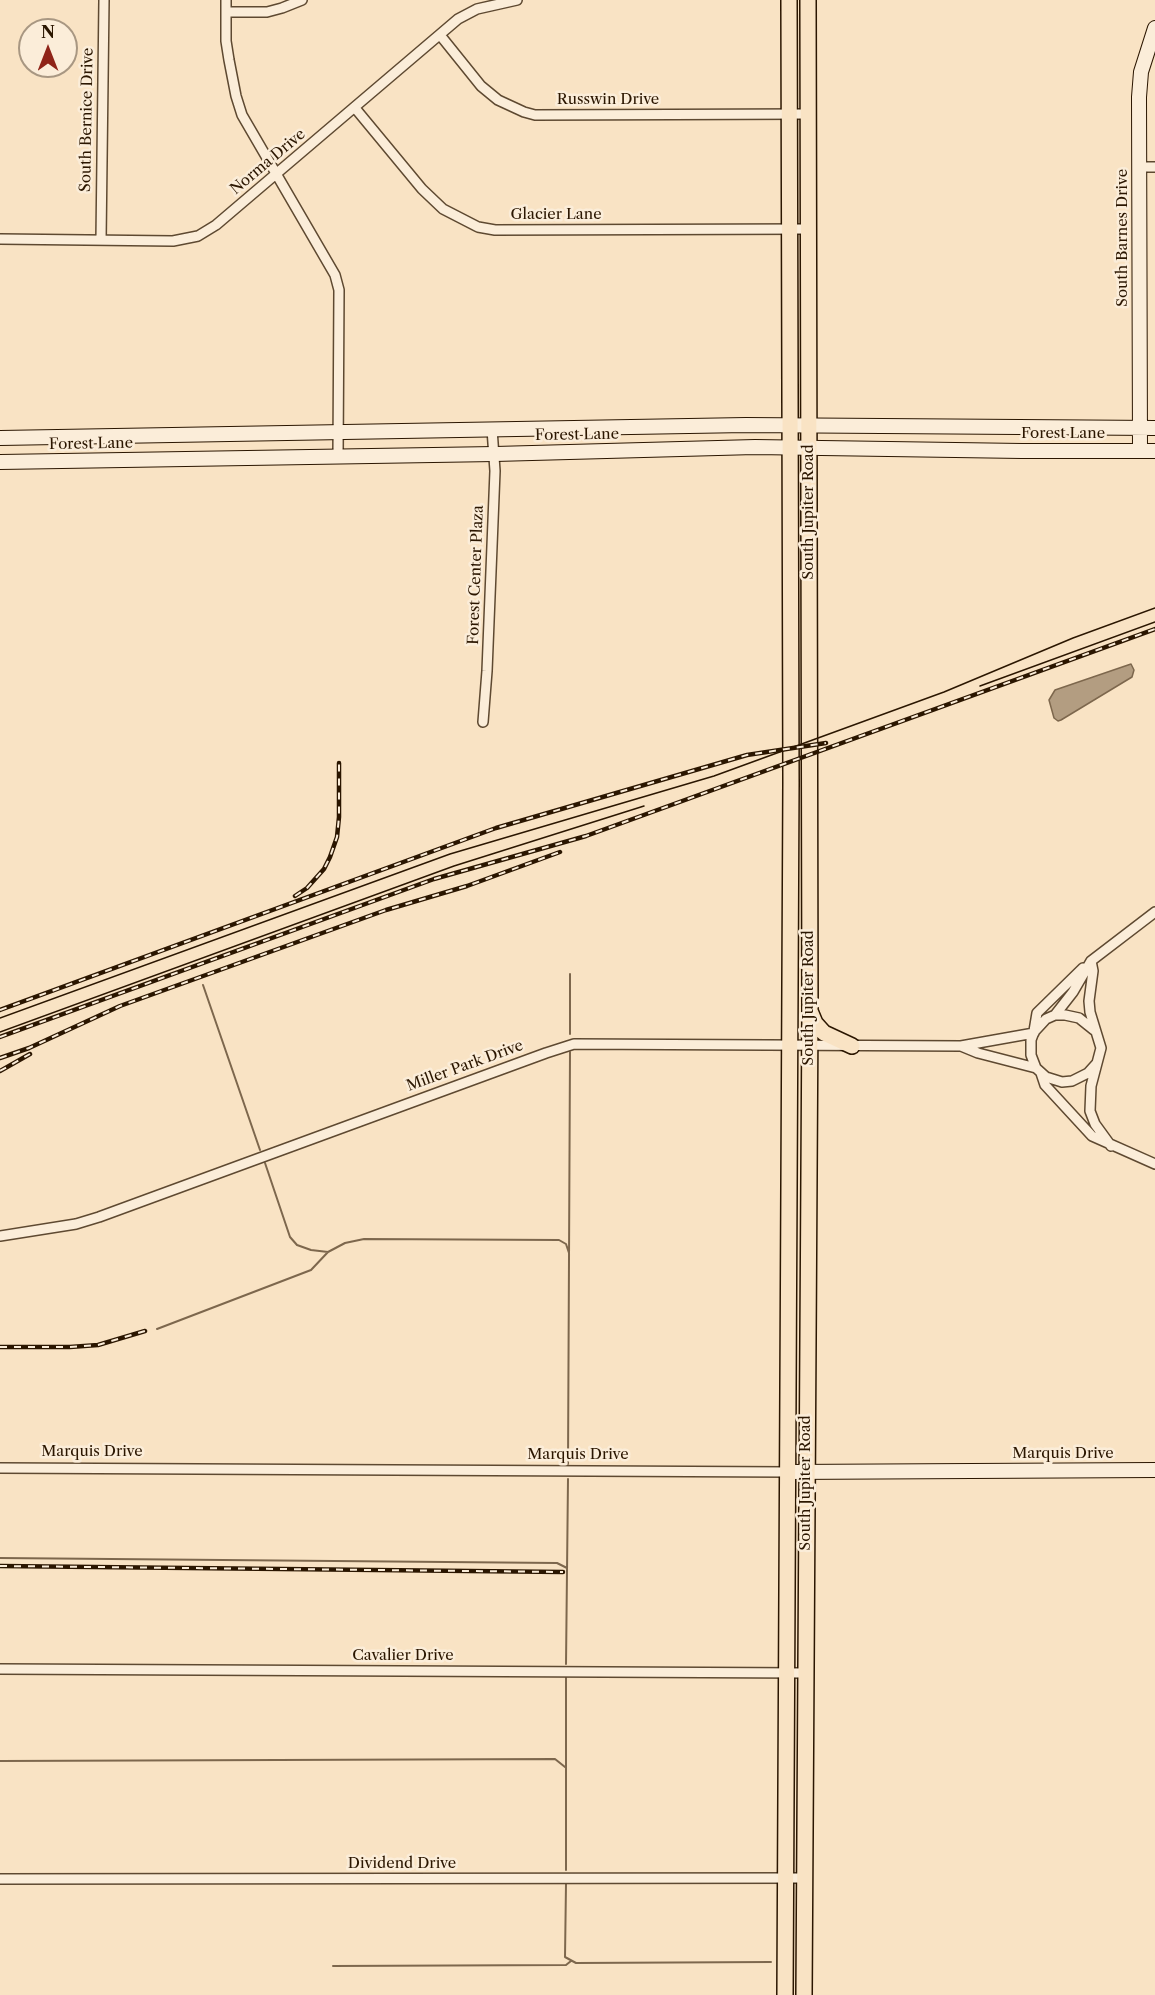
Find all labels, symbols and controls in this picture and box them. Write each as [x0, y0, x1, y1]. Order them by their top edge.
north arrow [18, 18, 78, 78]
text: N [41, 22, 55, 42]
street label: South Bernice Drive [77, 48, 97, 192]
street label: Russwin Drive [557, 91, 659, 109]
street label: Norma Drive [227, 125, 309, 199]
street label: South Barnes Drive [1114, 169, 1132, 307]
street label: Glacier Lane [510, 206, 602, 224]
street label: Forest Lane [535, 425, 619, 445]
street label: Forest Lane [1021, 425, 1105, 443]
street label: Forest Lane [49, 434, 133, 454]
street label: South Jupiter Road [800, 444, 818, 580]
street label: Forest Center Plaza [465, 505, 487, 645]
street label: South Jupiter Road [800, 930, 818, 1066]
street label: Miller Park Drive [404, 1037, 526, 1095]
street label: South Jupiter Road [797, 1415, 815, 1551]
street label: Marquis Drive [41, 1443, 143, 1461]
street label: Marquis Drive [1012, 1445, 1114, 1463]
street label: Marquis Drive [527, 1446, 629, 1464]
street label: Cavalier Drive [352, 1647, 454, 1665]
street label: Dividend Drive [348, 1855, 456, 1873]

